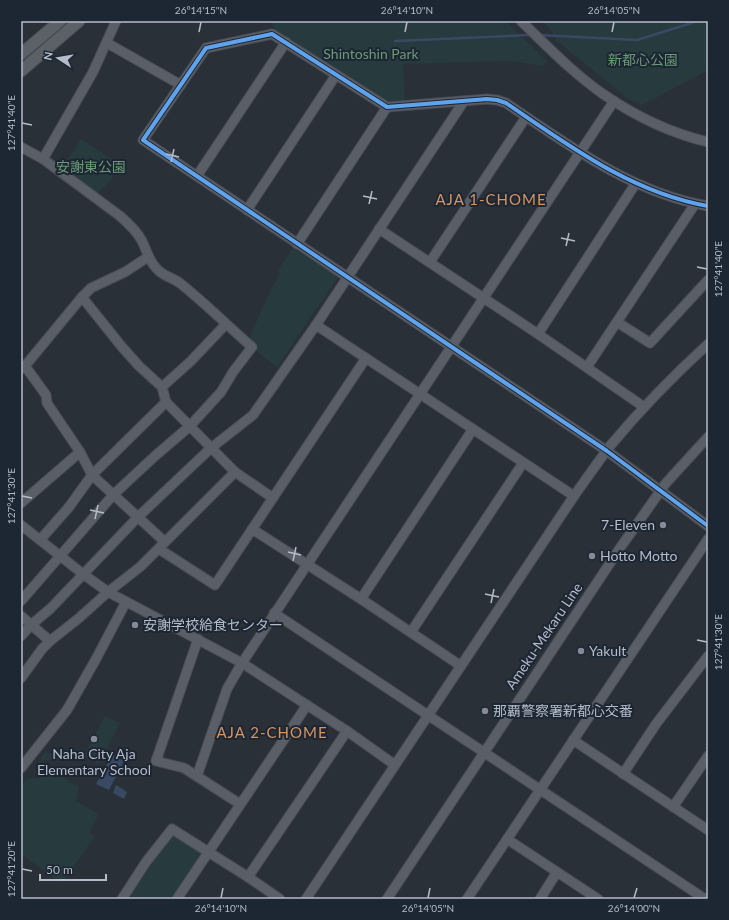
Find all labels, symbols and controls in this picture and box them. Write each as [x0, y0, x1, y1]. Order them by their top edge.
text: 26°14'15"N [175, 4, 227, 16]
text: 26°14'10"N [381, 4, 433, 16]
text: 26°14'05"N [588, 4, 640, 16]
north arrow [38, 38, 78, 78]
park label: Shintoshin Park [323, 45, 420, 62]
text: N [40, 50, 55, 61]
park label: 新都心公園 [608, 51, 678, 68]
text: 127°41'40"E [5, 95, 17, 151]
park label: 安謝東公園 [56, 158, 126, 175]
district label: AJA 1-CHOME [435, 190, 547, 208]
text: 127°41'40"E [712, 241, 724, 297]
text: 127°41'30"E [5, 468, 17, 524]
place label: 7-Eleven [601, 516, 655, 533]
marker: 7-Eleven [658, 520, 668, 530]
place label: Hotto Motto [600, 547, 677, 564]
marker: Hotto Motto [587, 551, 597, 561]
street label: Ameku-Mekaru Line [502, 579, 586, 692]
text: 127°41'30"E [712, 614, 724, 670]
place label: 安謝学校給食センター [143, 616, 283, 633]
marker: 安謝学校給食センター [130, 620, 140, 630]
place label: Yakult [589, 642, 626, 659]
marker: Yakult [576, 646, 586, 656]
place label: 那覇警察署新都心交番 [493, 702, 633, 719]
marker: 那覇警察署新都心交番 [480, 706, 490, 716]
district label: AJA 2-CHOME [216, 723, 328, 741]
marker: Naha City Aja Elementary School [89, 734, 99, 744]
place label: Naha City Aja Elementary School [37, 745, 151, 778]
text: 127°41'20"E [5, 841, 17, 897]
scale bar [40, 856, 106, 882]
text: 50 m [46, 862, 73, 877]
text: 26°14'10"N [195, 902, 247, 914]
text: 26°14'05"N [402, 902, 454, 914]
text: 26°14'00"N [608, 902, 660, 914]

